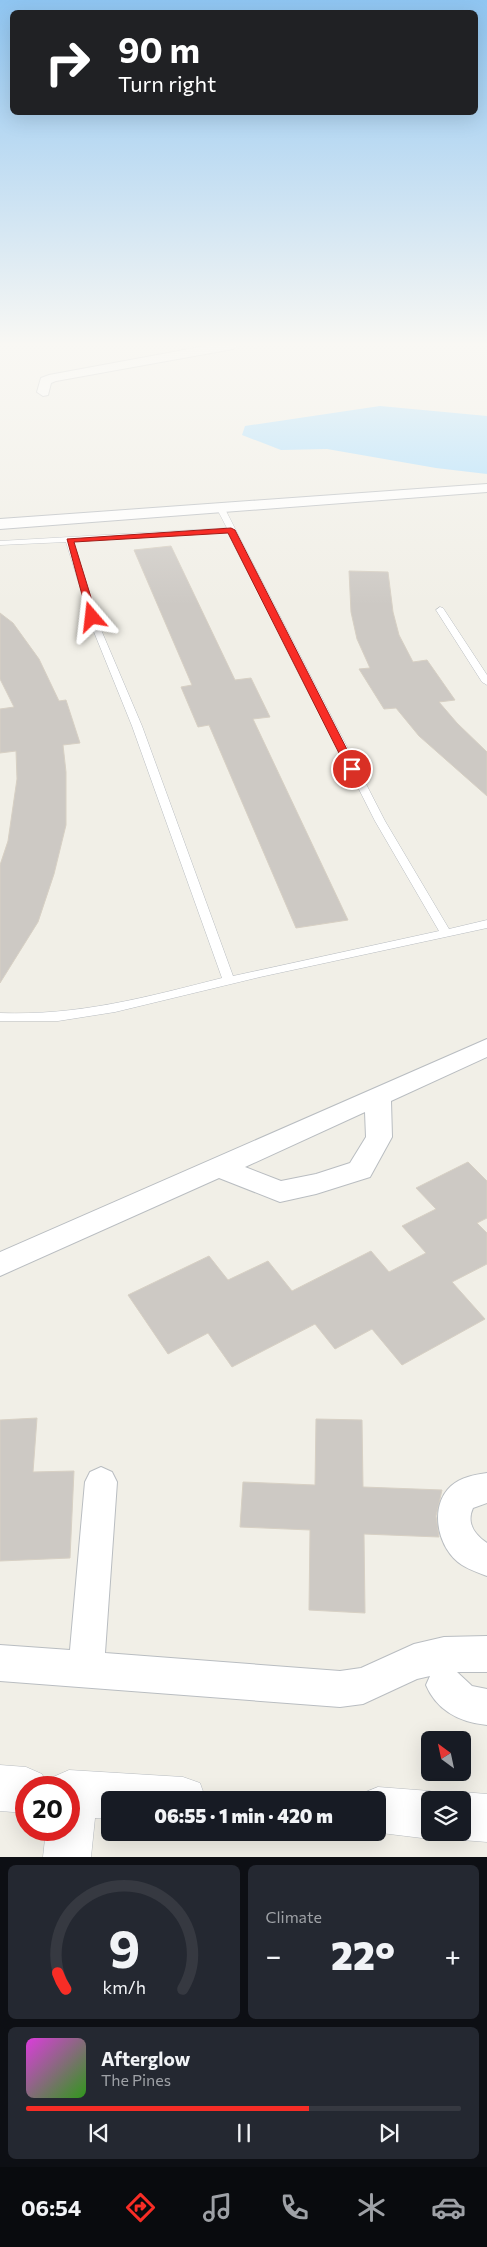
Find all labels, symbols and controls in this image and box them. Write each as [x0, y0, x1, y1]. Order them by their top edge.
text: 90 m [118, 27, 200, 70]
icon: right [35, 30, 100, 95]
text: Turn right [118, 70, 216, 97]
position arrow [65, 590, 117, 642]
pin [331, 748, 373, 790]
icon: arrive [338, 755, 366, 783]
north arrow [421, 1731, 471, 1781]
map controls [421, 1731, 471, 1841]
speed limit sign: 20 [15, 1776, 80, 1841]
button: layers [421, 1791, 471, 1841]
text: 06:55 · 1 min · 420 m [154, 1804, 333, 1827]
text: Climate [266, 1907, 322, 1926]
text: 9 [108, 1915, 140, 1979]
text: 22° [331, 1931, 395, 1978]
text: − [266, 1938, 281, 1972]
text: + [445, 1938, 461, 1972]
text: km/h [102, 1976, 145, 1998]
text: Afterglow [101, 2047, 190, 2070]
text: The Pines [101, 2070, 171, 2089]
icon: previous [85, 2119, 113, 2147]
icon: pause [230, 2119, 258, 2147]
icon: next [375, 2119, 403, 2147]
icon: directions [123, 2190, 158, 2225]
icon: music [200, 2190, 235, 2225]
icon: phone [277, 2190, 312, 2225]
icon: climate [354, 2190, 389, 2225]
icon: car [431, 2190, 466, 2225]
text: 06:54 [21, 2194, 81, 2221]

